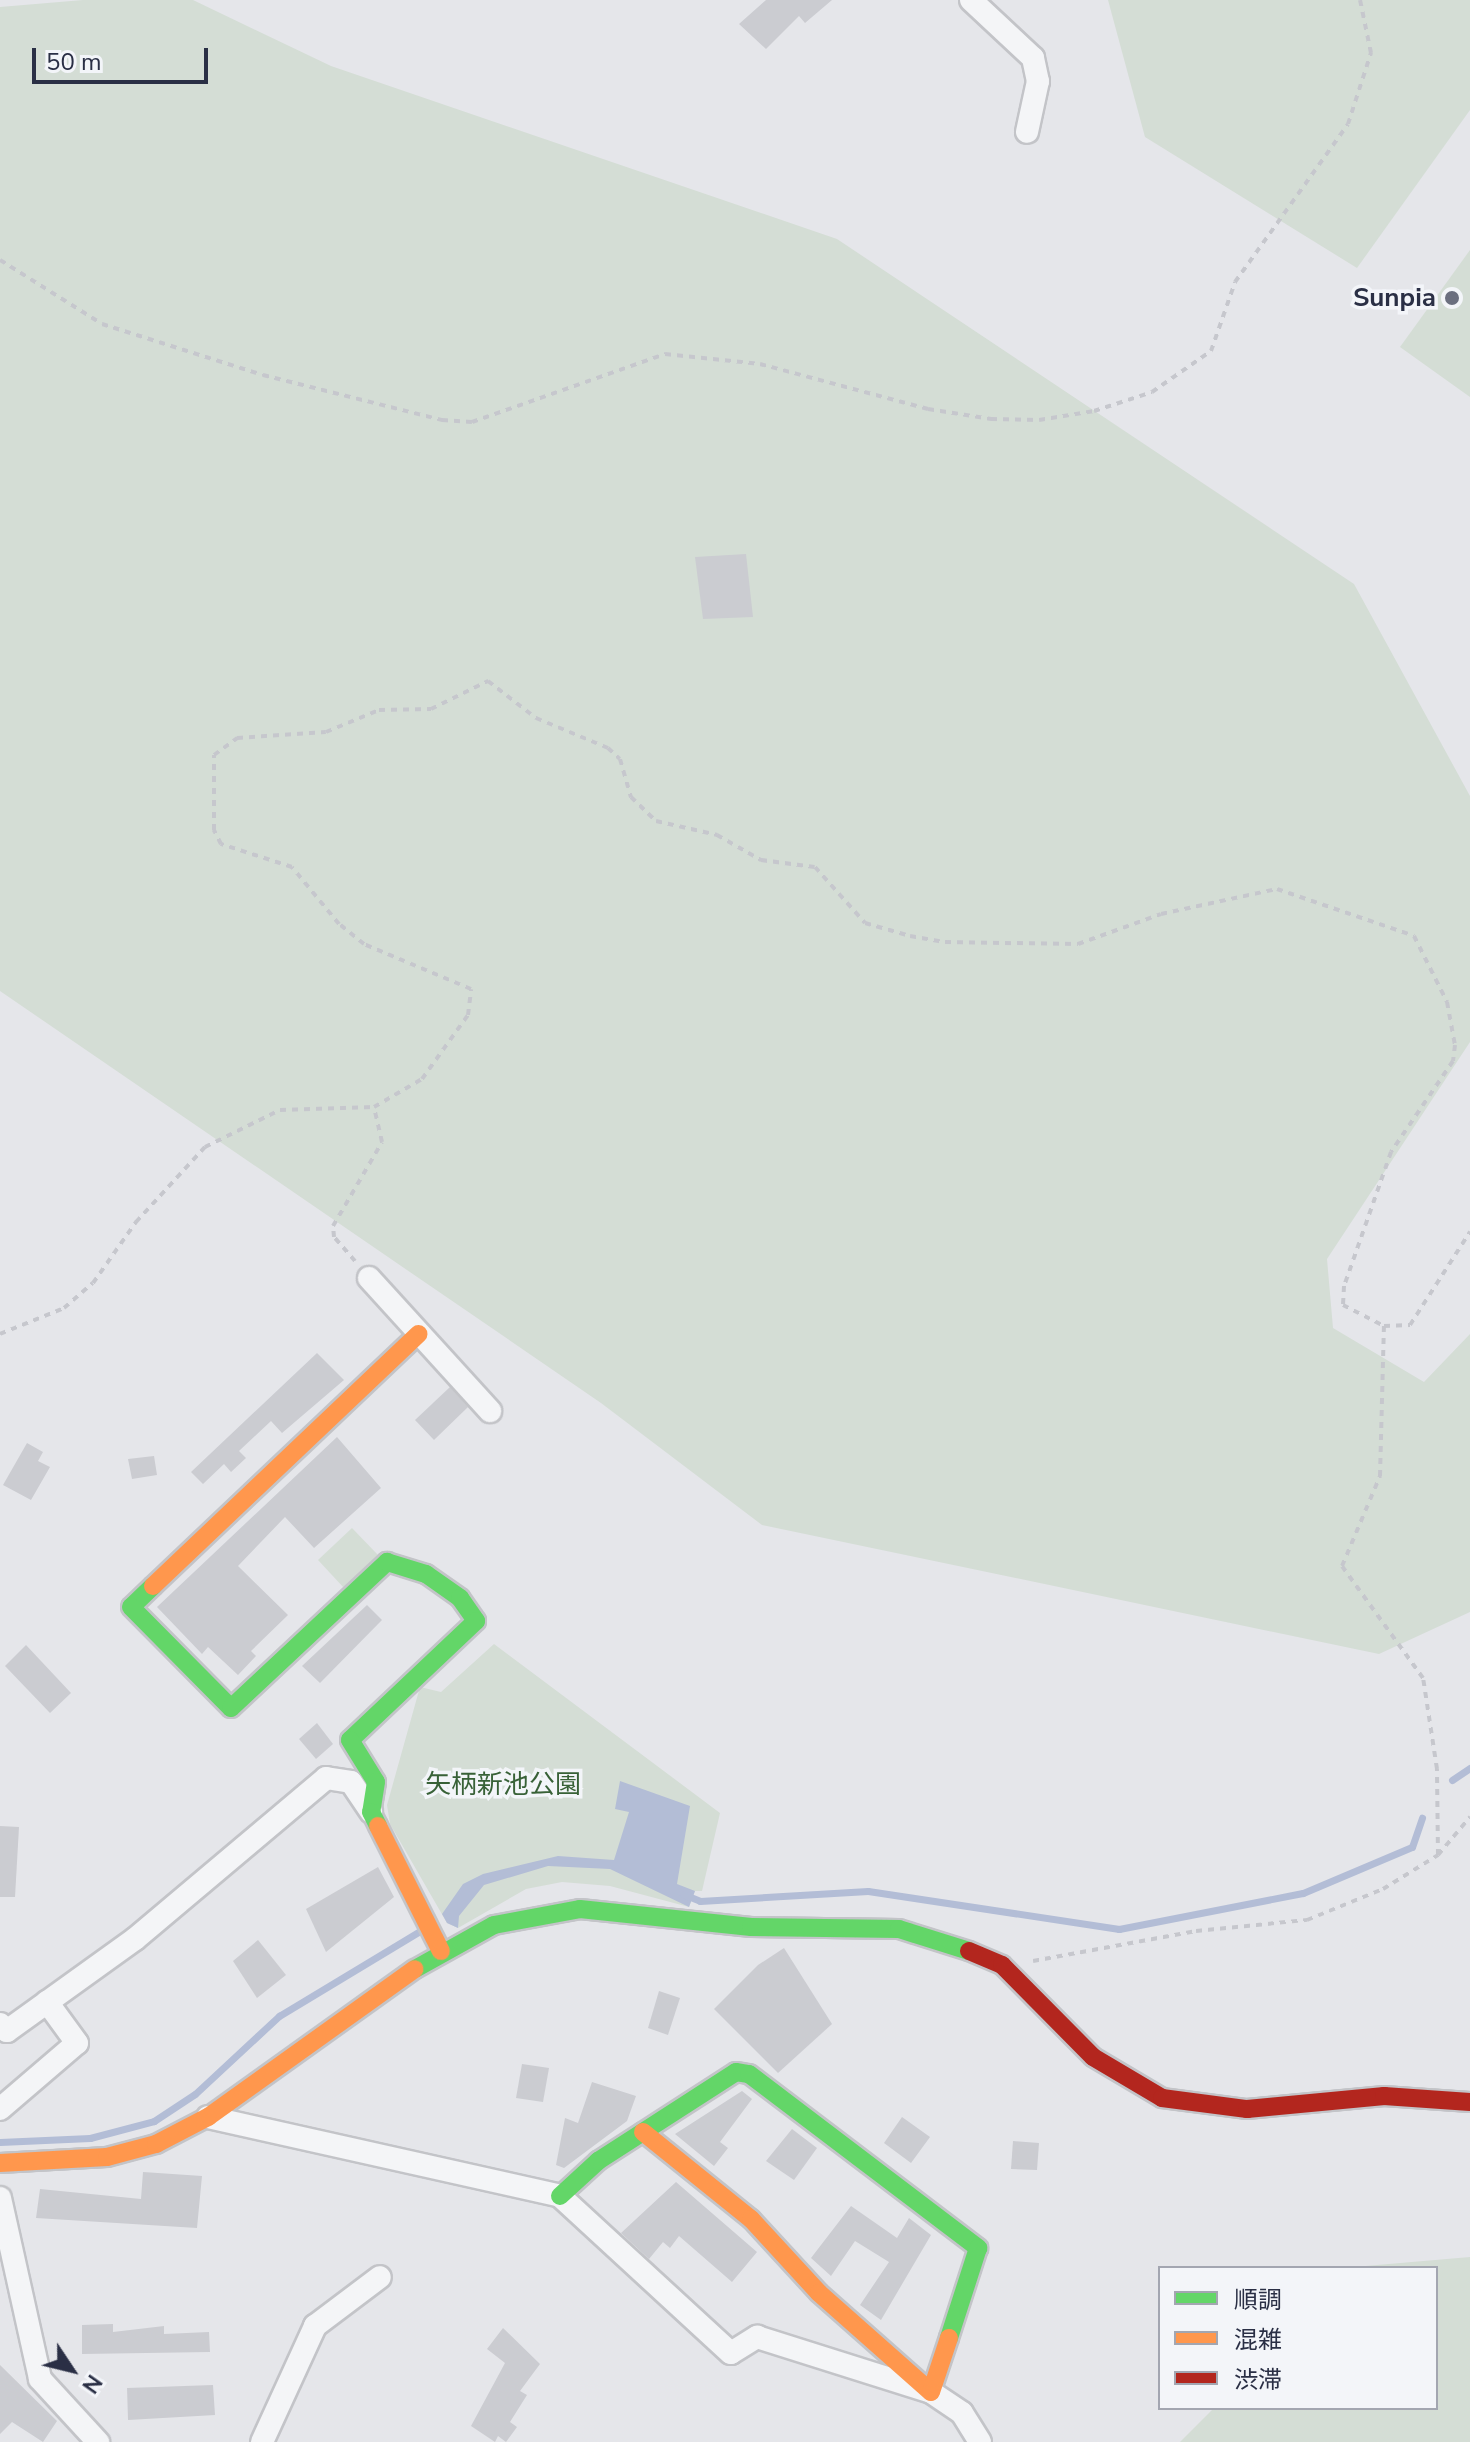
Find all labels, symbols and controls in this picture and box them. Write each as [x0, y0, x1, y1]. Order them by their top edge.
scale bar [36, 32, 212, 82]
text: 50 m [46, 46, 102, 78]
place label: Sunpia [1353, 282, 1436, 314]
marker: Sunpia [1443, 289, 1461, 307]
park label: 矢柄新池公園 [425, 1769, 581, 1801]
legend [1158, 2266, 1438, 2410]
text: 順調 [1234, 2284, 1282, 2316]
text: 混雑 [1234, 2324, 1282, 2356]
north arrow [32, 2330, 112, 2410]
text: 渋滞 [1234, 2364, 1282, 2396]
text: N [75, 2368, 109, 2399]

